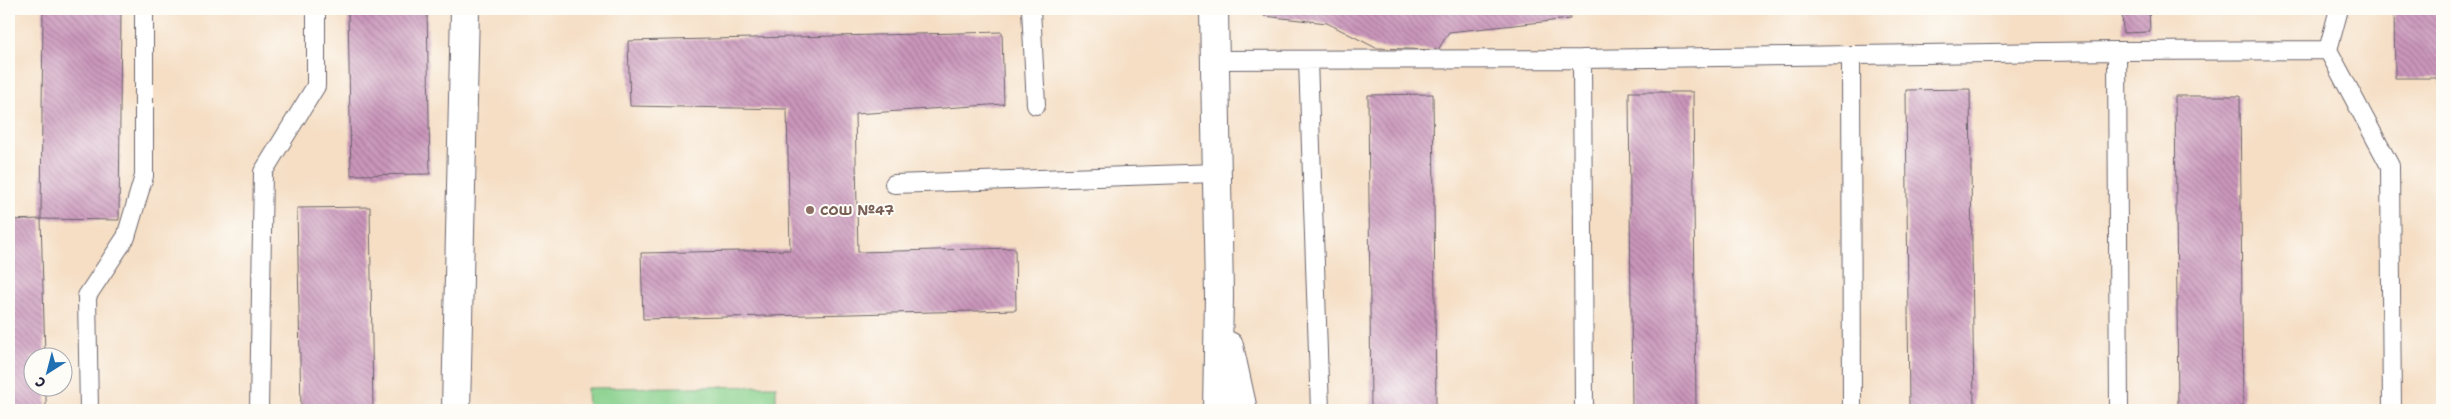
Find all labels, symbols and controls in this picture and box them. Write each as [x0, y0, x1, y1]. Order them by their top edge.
place label: СОШ №47 [820, 201, 894, 219]
marker: СОШ №47 [804, 204, 816, 216]
north arrow [22, 346, 72, 396]
text: С [32, 373, 49, 392]

